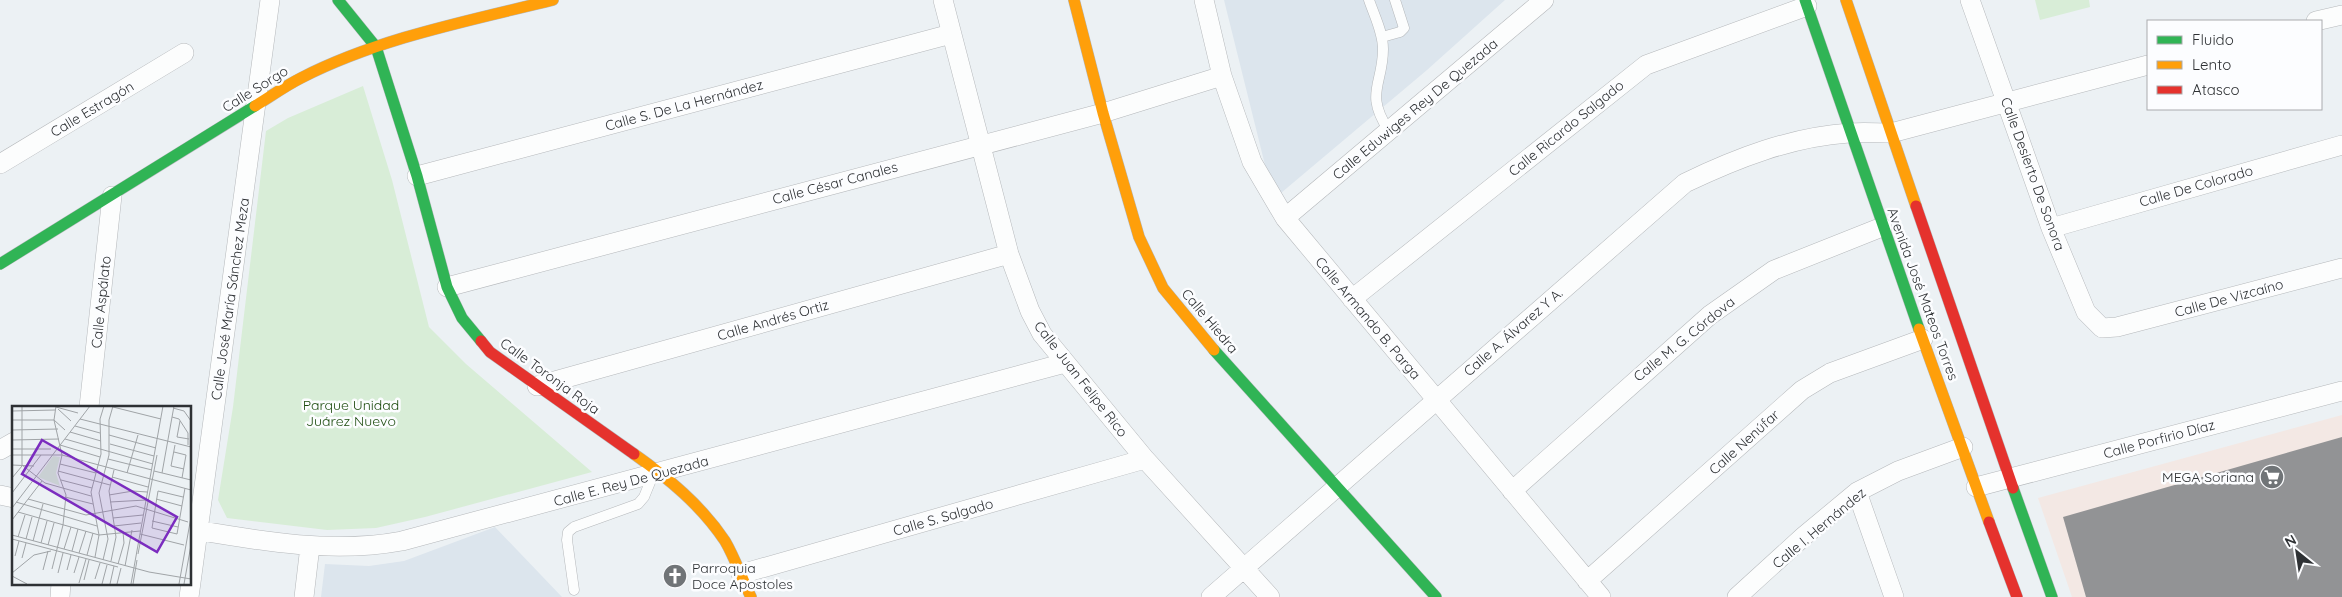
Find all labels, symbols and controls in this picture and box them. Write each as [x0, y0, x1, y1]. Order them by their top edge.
legend [2147, 20, 2322, 110]
text: Fluido [2192, 30, 2234, 49]
street label: Calle Eduwiges Rey De Quezada [1329, 35, 1501, 183]
text: Lento [2192, 55, 2231, 74]
street label: Calle Sorgo [219, 62, 291, 116]
street label: Calle S. De La Hernández [603, 75, 765, 135]
street label: Calle Ricardo Salgado [1505, 76, 1627, 180]
street label: Calle Estragón [47, 77, 137, 141]
text: Atasco [2192, 80, 2240, 99]
street label: Calle Desierto De Sonora [1997, 95, 2069, 253]
street label: Calle César Canales [770, 158, 900, 208]
street label: Calle De Colorado [2137, 161, 2255, 211]
street label: Calle José María Sánchez Meza [207, 197, 253, 401]
street label: Avenida José Mateos Torres [1883, 205, 1963, 383]
street label: Calle Armando B. Parga [1311, 253, 1425, 383]
street label: Calle Aspálato [87, 255, 115, 349]
street label: Calle De Vizcaíno [2173, 275, 2285, 321]
street label: Calle A. Álvarez Y A. [1460, 284, 1566, 380]
street label: Calle Hiedra [1178, 285, 1242, 357]
street label: Calle M. G. Córdova [1630, 293, 1738, 385]
street label: Calle Andrés Ortiz [715, 295, 831, 345]
street label: Calle Juan Felipe Rico [1030, 317, 1132, 441]
street label: Calle Toronja Roja [497, 334, 603, 418]
park label: Parque Unidad Juárez Nuevo [303, 396, 399, 430]
street label: Calle Nenúfar [1705, 405, 1783, 478]
inset map [12, 406, 191, 584]
street label: Calle Porfirio Díaz [2101, 415, 2217, 463]
street label: Calle E. Rey De Quezada [552, 452, 710, 510]
supermarket icon: MEGA Soriana [2259, 464, 2285, 490]
place label: MEGA Soriana [2162, 468, 2254, 486]
street label: Calle I. Hernández [1769, 483, 1870, 572]
street label: Calle S. Salgado [891, 494, 995, 540]
north arrow [2272, 527, 2322, 577]
text: N [2282, 530, 2299, 551]
place label: Parroquia Doce Apostoles [692, 559, 793, 593]
church icon: Parroquia Doce Apostoles [662, 563, 688, 589]

